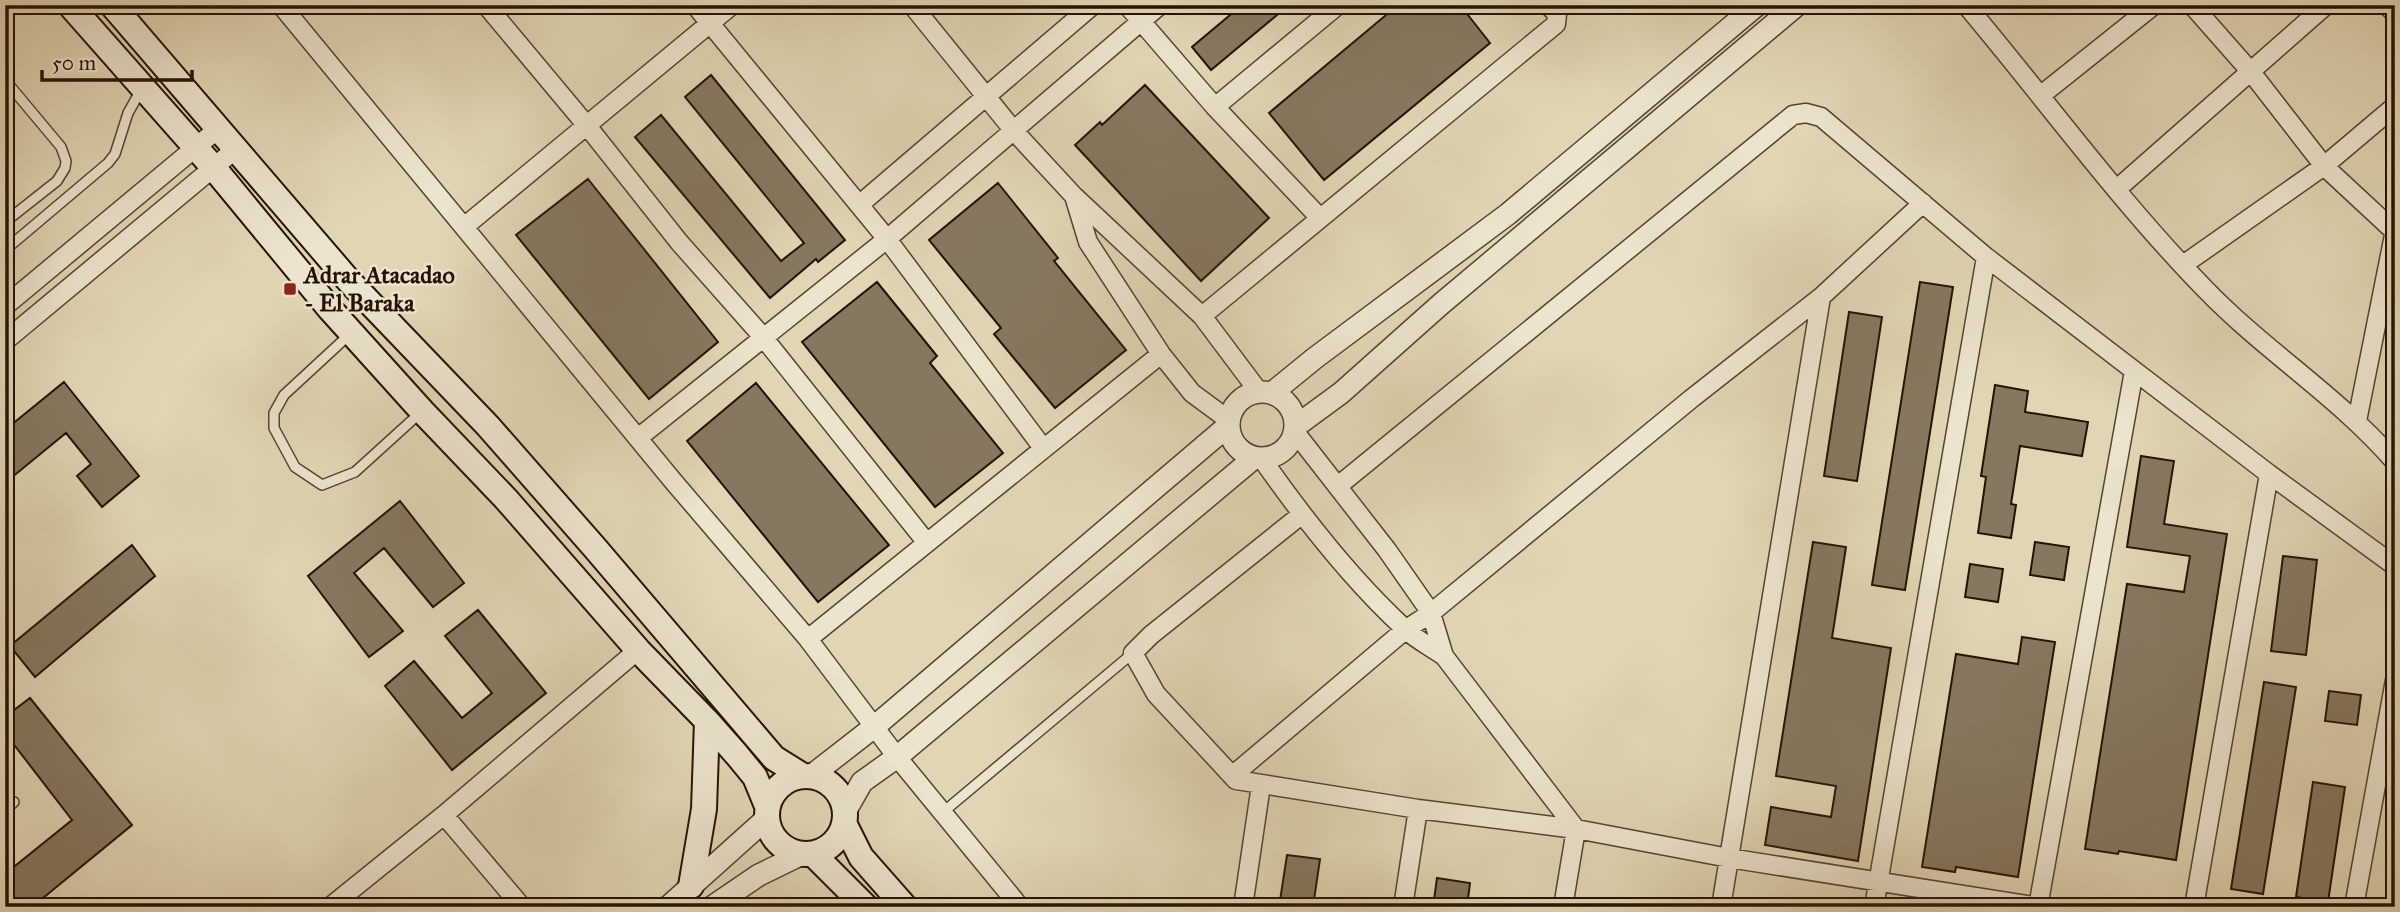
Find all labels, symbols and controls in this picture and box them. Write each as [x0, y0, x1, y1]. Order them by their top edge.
scale bar [42, 38, 192, 82]
text: 50 m [52, 50, 97, 76]
place label: Adrar Atacadao - El Baraka [302, 260, 455, 318]
marker: Adrar Atacadao - El Baraka [282, 281, 298, 297]

